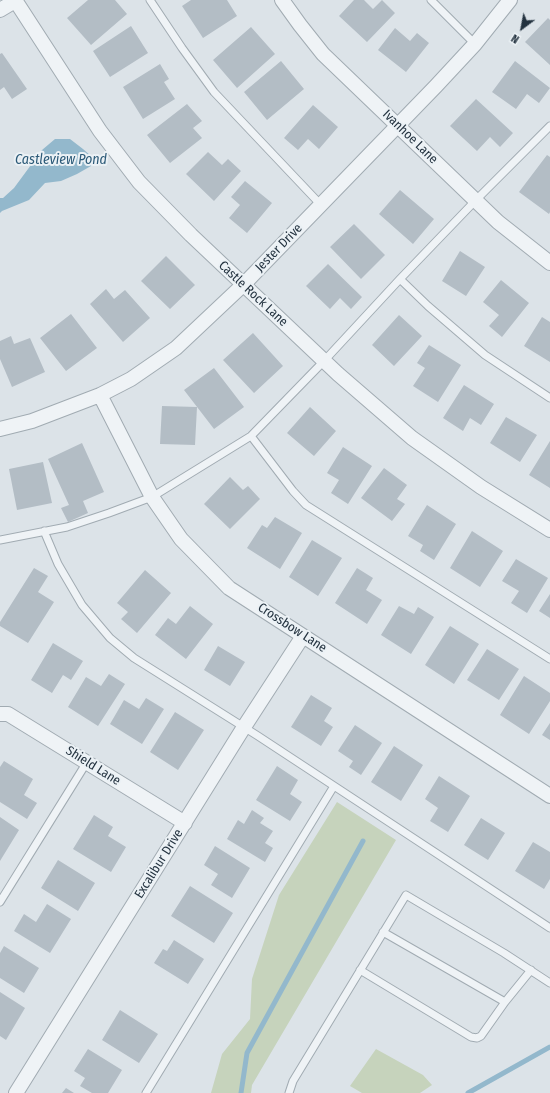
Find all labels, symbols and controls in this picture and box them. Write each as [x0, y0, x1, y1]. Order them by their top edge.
north arrow [502, 8, 542, 48]
text: N [509, 31, 522, 46]
street label: Ivanhoe Lane [379, 107, 441, 167]
water label: Castleview Pond [15, 152, 107, 168]
street label: Jester Drive [252, 221, 306, 275]
street label: Castle Rock Lane [215, 258, 291, 330]
street label: Crossbow Lane [255, 600, 329, 656]
street label: Shield Lane [63, 743, 123, 789]
street label: Excalibur Drive [131, 826, 187, 902]

